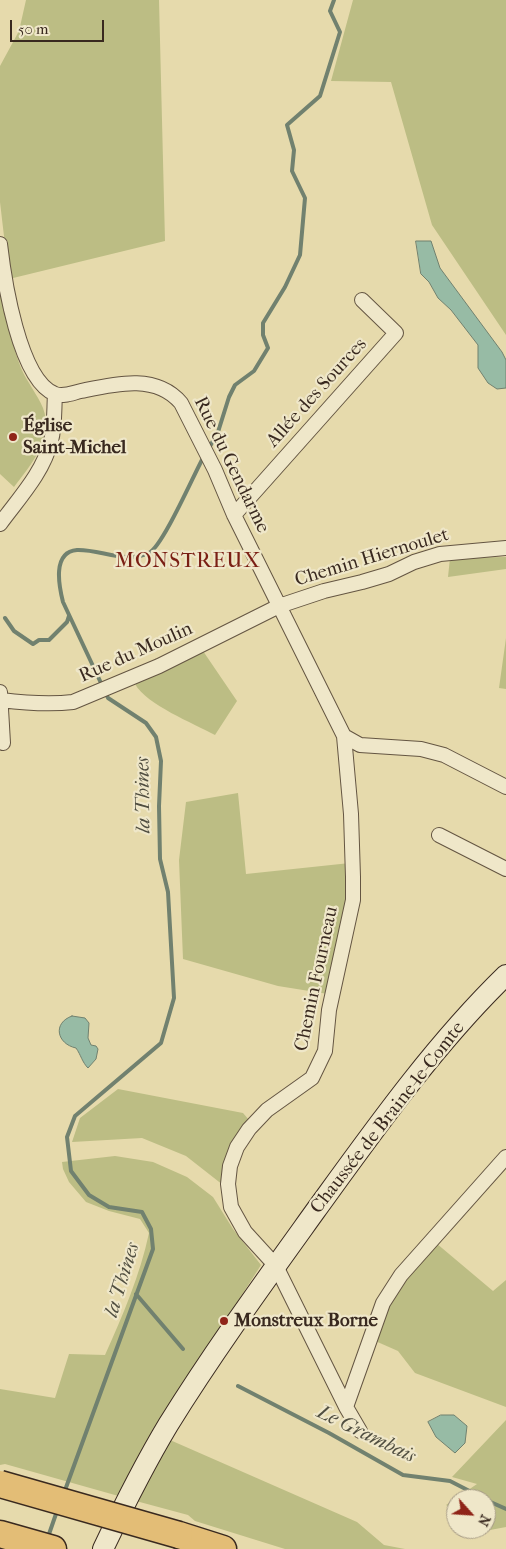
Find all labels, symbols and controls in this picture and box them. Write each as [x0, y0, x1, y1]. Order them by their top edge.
scale bar [12, 10, 106, 42]
text: 50 m [18, 20, 48, 38]
street label: Allée des Sources [262, 334, 372, 452]
street label: Rue du Gendarme [188, 393, 274, 537]
place label: Église Saint-Michel [23, 415, 126, 459]
marker: Église Saint-Michel [7, 431, 19, 443]
street label: Chemin Hiernoulet [292, 524, 452, 592]
district label: MONSTREUX [114, 549, 262, 575]
street label: Rue du Moulin [76, 618, 196, 688]
water label: la Thines [131, 757, 157, 833]
street label: Chemin Fourneau [291, 904, 343, 1054]
street label: Chaussée de Braine-le-Comte [306, 1017, 470, 1219]
water label: la Thines [100, 1240, 146, 1320]
place label: Monstreux Borne [234, 1310, 378, 1332]
marker: Monstreux Borne [218, 1315, 230, 1327]
water label: Le Grambais [313, 1401, 419, 1469]
north arrow [446, 1489, 496, 1539]
text: N [474, 1512, 494, 1529]

